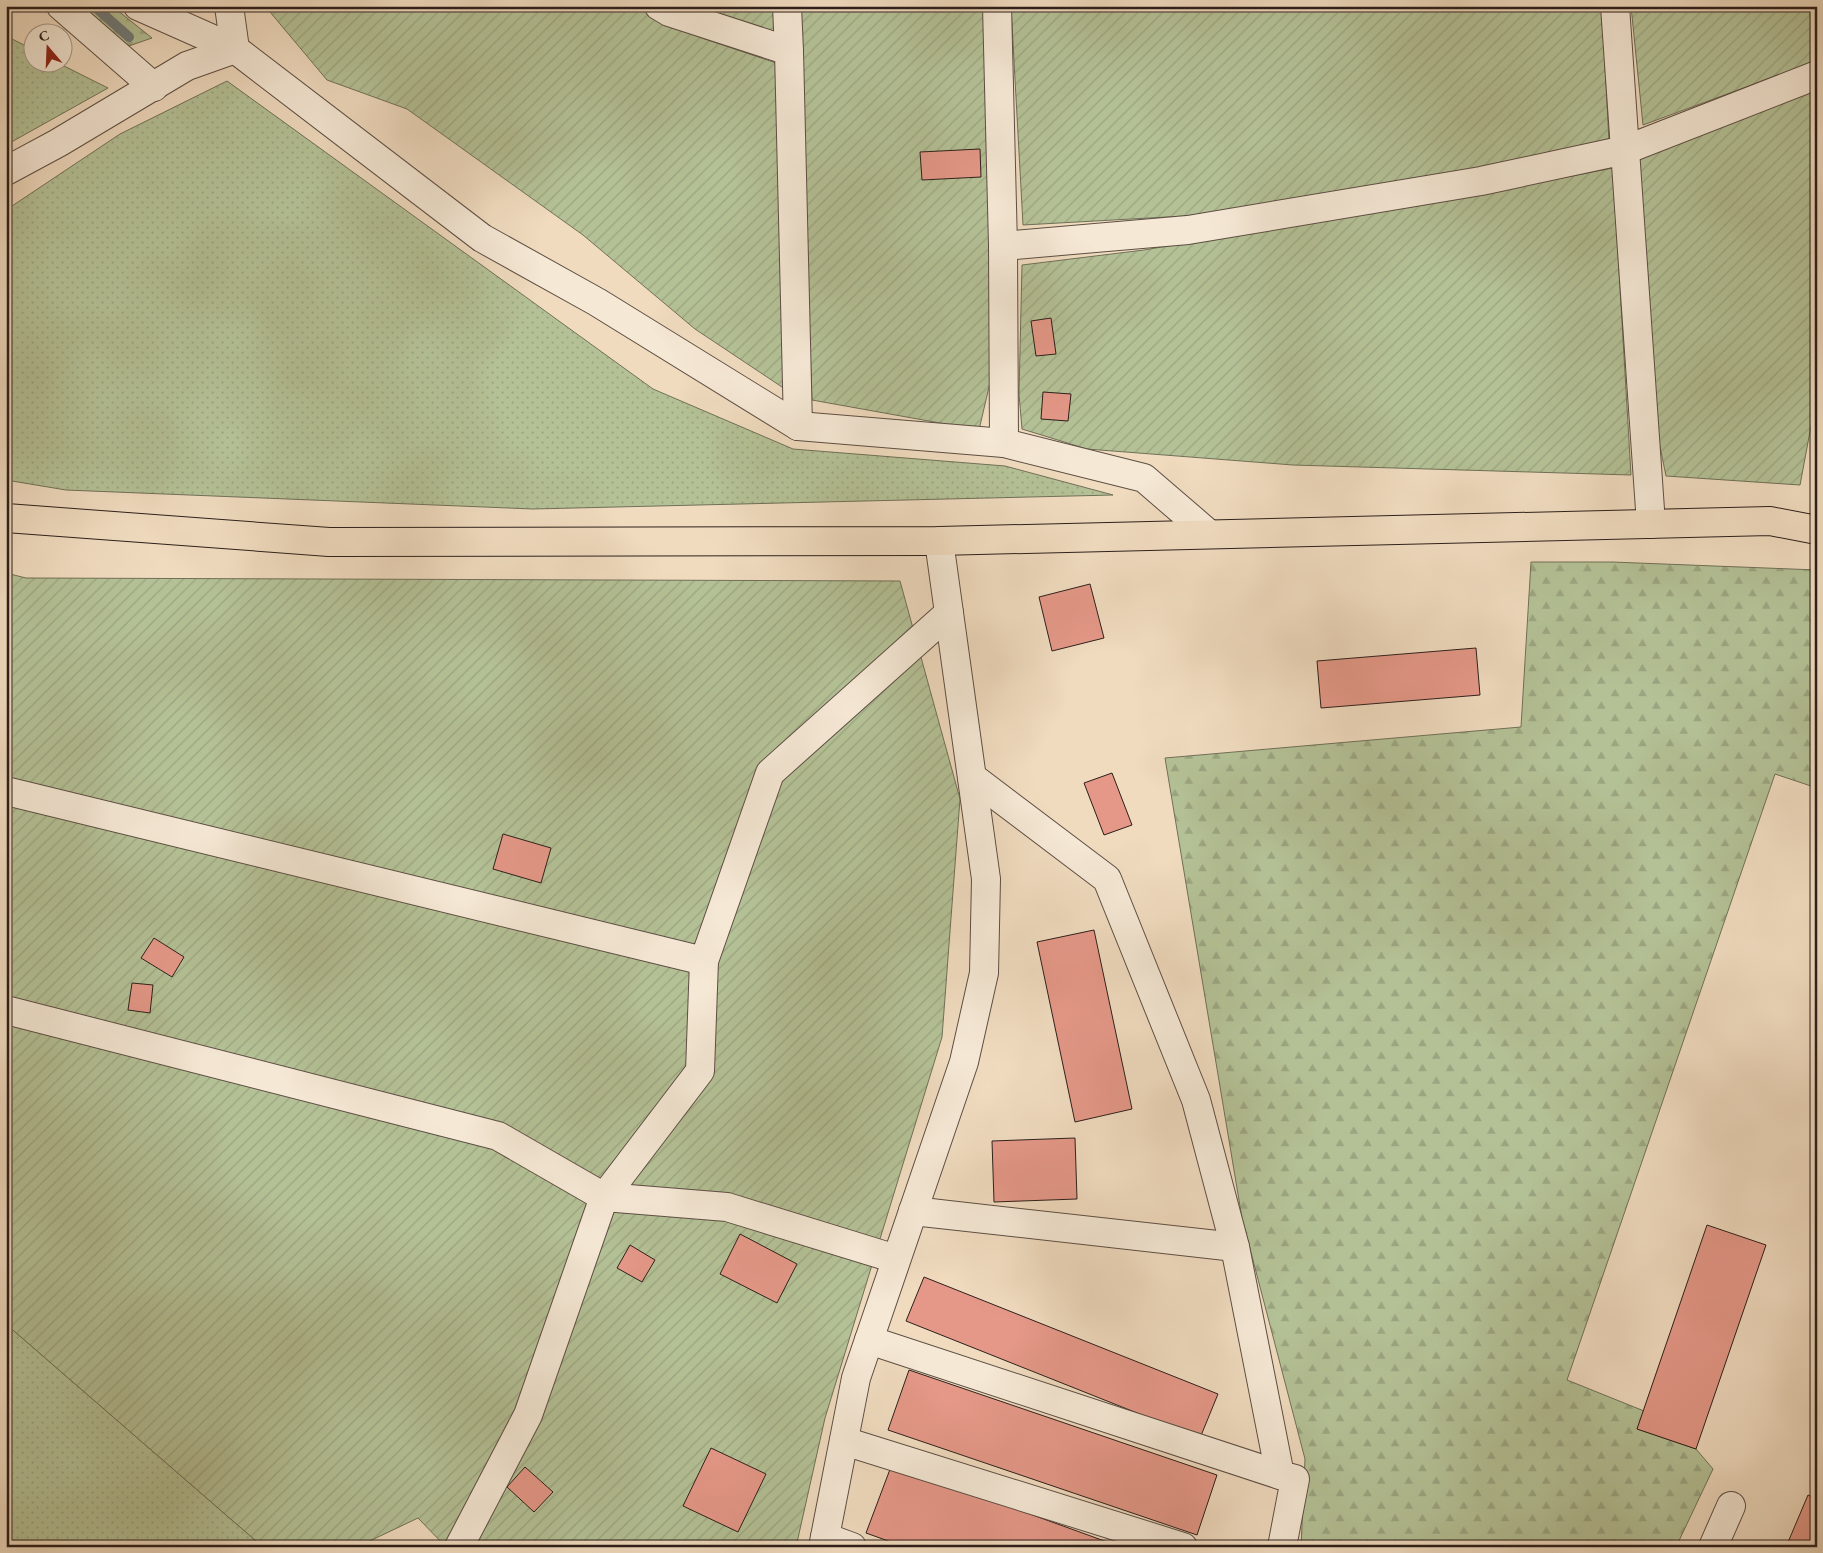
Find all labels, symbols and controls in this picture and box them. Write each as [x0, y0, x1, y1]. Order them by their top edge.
north arrow [22, 22, 72, 72]
text: С [36, 26, 51, 46]

